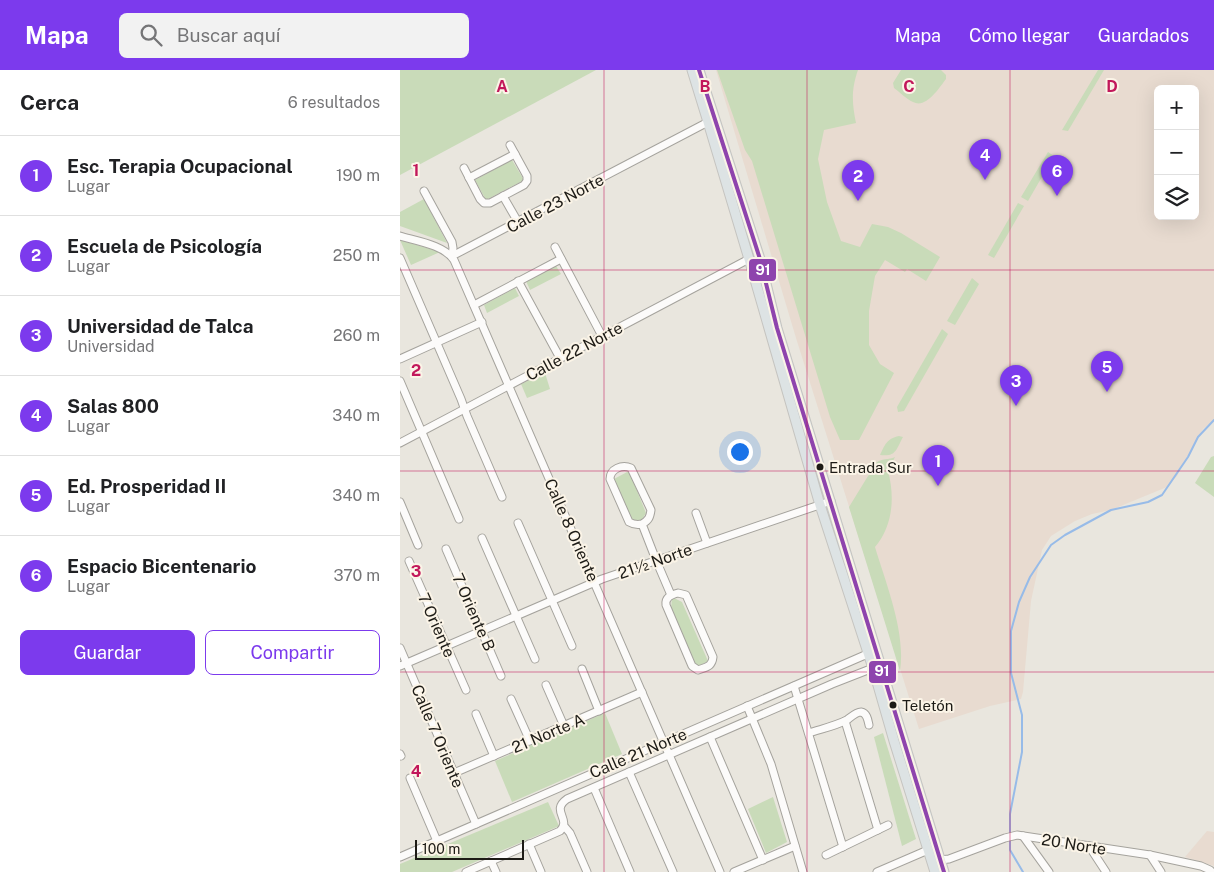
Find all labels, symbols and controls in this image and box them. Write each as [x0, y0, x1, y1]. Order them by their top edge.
search box [119, 13, 469, 58]
text: Mapa [25, 21, 89, 49]
icon: search [137, 21, 165, 49]
text: Buscar aquí [177, 24, 280, 46]
text: Mapa [895, 25, 941, 46]
text: Cómo llegar [969, 25, 1070, 46]
text: Guardados [1098, 25, 1189, 46]
text: A [496, 77, 508, 96]
text: B [700, 77, 711, 96]
text: C [903, 77, 915, 96]
text: D [1106, 77, 1118, 96]
map controls [1154, 85, 1199, 220]
button: + [1154, 85, 1199, 130]
text: Cerca [20, 90, 79, 115]
text: 6 resultados [288, 93, 380, 112]
button: − [1154, 130, 1199, 175]
pin: 4 [969, 139, 1001, 180]
text: Esc. Terapia Ocupacional [67, 155, 293, 177]
pin: 6 [1041, 155, 1073, 196]
pin: 2 [842, 160, 874, 201]
text: 1 [413, 161, 419, 180]
text: 1 [33, 166, 39, 185]
text: 190 m [336, 166, 380, 185]
street label: Calle 23 Norte [503, 170, 607, 237]
button: layers [1154, 175, 1199, 220]
text: Lugar [67, 177, 110, 196]
text: Escuela de Psicología [67, 235, 262, 257]
text: 2 [31, 246, 41, 265]
text: 250 m [333, 246, 380, 265]
text: Lugar [67, 257, 110, 276]
line badge: 91 [748, 258, 777, 282]
text: 91 [755, 262, 771, 278]
text: Universidad de Talca [67, 315, 253, 337]
street label: Calle 22 Norte [523, 318, 626, 385]
text: 3 [31, 326, 41, 345]
text: 260 m [333, 326, 380, 345]
text: Universidad [67, 337, 155, 356]
pin: 5 [1091, 351, 1123, 392]
text: 2 [411, 361, 421, 380]
pin: 3 [1000, 365, 1032, 406]
text: Salas 800 [67, 395, 159, 417]
text: 4 [31, 406, 41, 425]
text: 340 m [332, 406, 380, 425]
text: Lugar [67, 417, 110, 436]
your location [727, 439, 753, 465]
pin: 1 [922, 445, 954, 486]
place label: Entrada Sur [829, 459, 912, 476]
marker: Entrada Sur [815, 462, 825, 472]
text: Ed. Prosperidad II [67, 475, 226, 497]
street label: Calle 8 Oriente [540, 476, 603, 585]
text: 5 [31, 486, 41, 505]
text: 340 m [332, 486, 380, 505]
text: Lugar [67, 497, 110, 516]
street label: 21½ Norte [616, 540, 695, 583]
text: Espacio Bicentenario [67, 555, 256, 577]
text: 3 [411, 562, 421, 581]
text: 6 [31, 566, 41, 585]
text: 370 m [333, 566, 380, 585]
street label: 7 Oriente B [448, 570, 499, 654]
text: Lugar [67, 577, 110, 596]
street label: 7 Oriente [414, 590, 459, 660]
button: Guardar [20, 630, 195, 675]
button: Compartir [205, 630, 380, 675]
line badge: 91 [868, 660, 897, 684]
text: 91 [874, 663, 890, 679]
street label: Calle 7 Oriente [407, 682, 468, 791]
place label: Teletón [902, 697, 953, 714]
marker: Teletón [888, 700, 898, 710]
street label: 21 Norte A [509, 710, 587, 757]
street label: Calle 21 Norte [587, 724, 690, 782]
text: 4 [411, 762, 422, 781]
street label: 20 Norte [1040, 830, 1108, 859]
scale bar [415, 837, 524, 860]
text: 100 m [422, 841, 460, 857]

